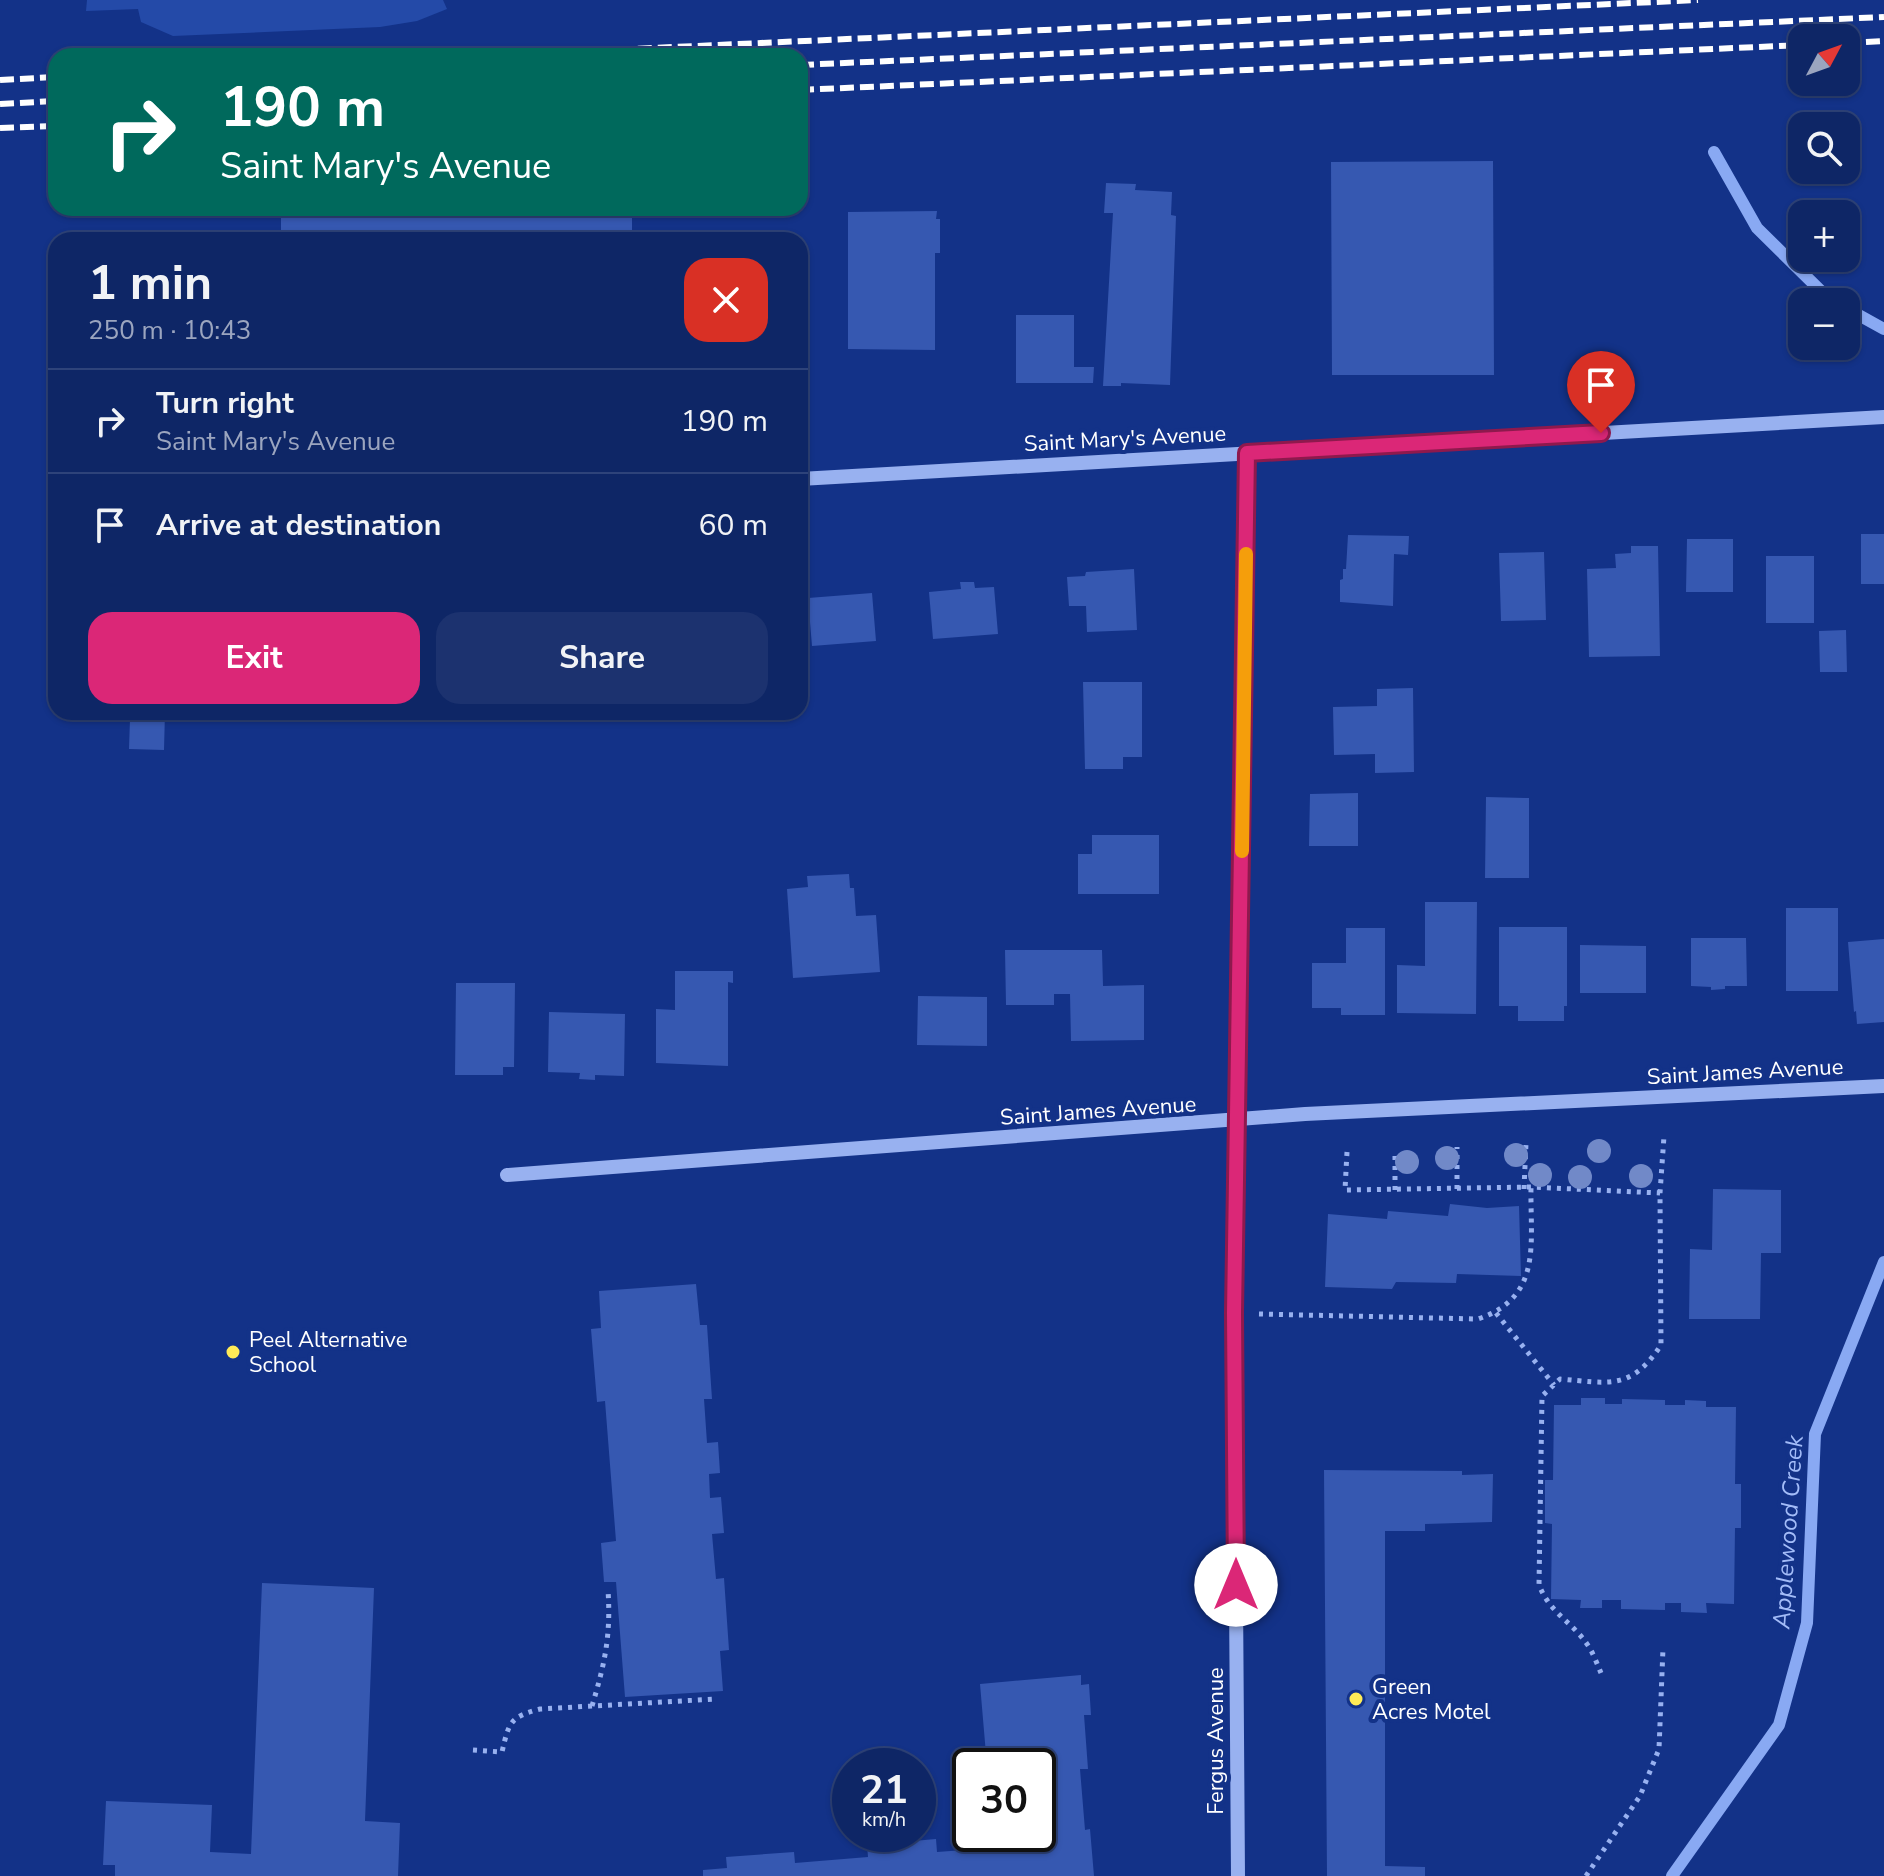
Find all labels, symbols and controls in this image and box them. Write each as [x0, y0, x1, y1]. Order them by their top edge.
north arrow [1788, 24, 1860, 96]
map controls [1788, 24, 1860, 360]
text: 190 m [220, 69, 385, 146]
icon: right [88, 80, 192, 184]
button: search [1788, 112, 1860, 184]
text: Saint Mary's Avenue [220, 142, 551, 191]
button: + [1788, 200, 1860, 272]
text: 1 min [88, 250, 212, 316]
button: close [684, 258, 768, 342]
button: − [1788, 288, 1860, 360]
text: 250 m · 10:43 [88, 313, 251, 348]
pin [1567, 351, 1635, 433]
icon: arrive [1579, 363, 1623, 407]
text: Turn right [156, 383, 294, 424]
icon: right [88, 399, 132, 443]
text: 190 m [681, 401, 768, 442]
street label: Saint Mary's Avenue [1023, 419, 1227, 459]
text: Saint Mary's Avenue [156, 424, 395, 459]
icon: arrive [88, 503, 132, 547]
text: Arrive at destination [156, 505, 441, 546]
text: 60 m [699, 505, 768, 546]
button: Exit [88, 612, 420, 704]
button: Share [436, 612, 768, 704]
street label: Saint James Avenue [1646, 1052, 1844, 1092]
street label: Saint James Avenue [999, 1089, 1197, 1133]
place label: Peel Alternative School [249, 1325, 407, 1380]
marker: Peel Alternative School [224, 1343, 242, 1361]
water label: Applewood Creek [1765, 1433, 1811, 1631]
position arrow [1194, 1543, 1278, 1627]
street label: Fergus Avenue [1201, 1667, 1231, 1815]
place label: Green Acres Motel [1372, 1672, 1491, 1727]
marker: Green Acres Motel [1347, 1690, 1365, 1708]
speed limit sign: 30 [952, 1748, 1056, 1852]
text: 21 [860, 1763, 908, 1817]
text: km/h [862, 1806, 906, 1833]

